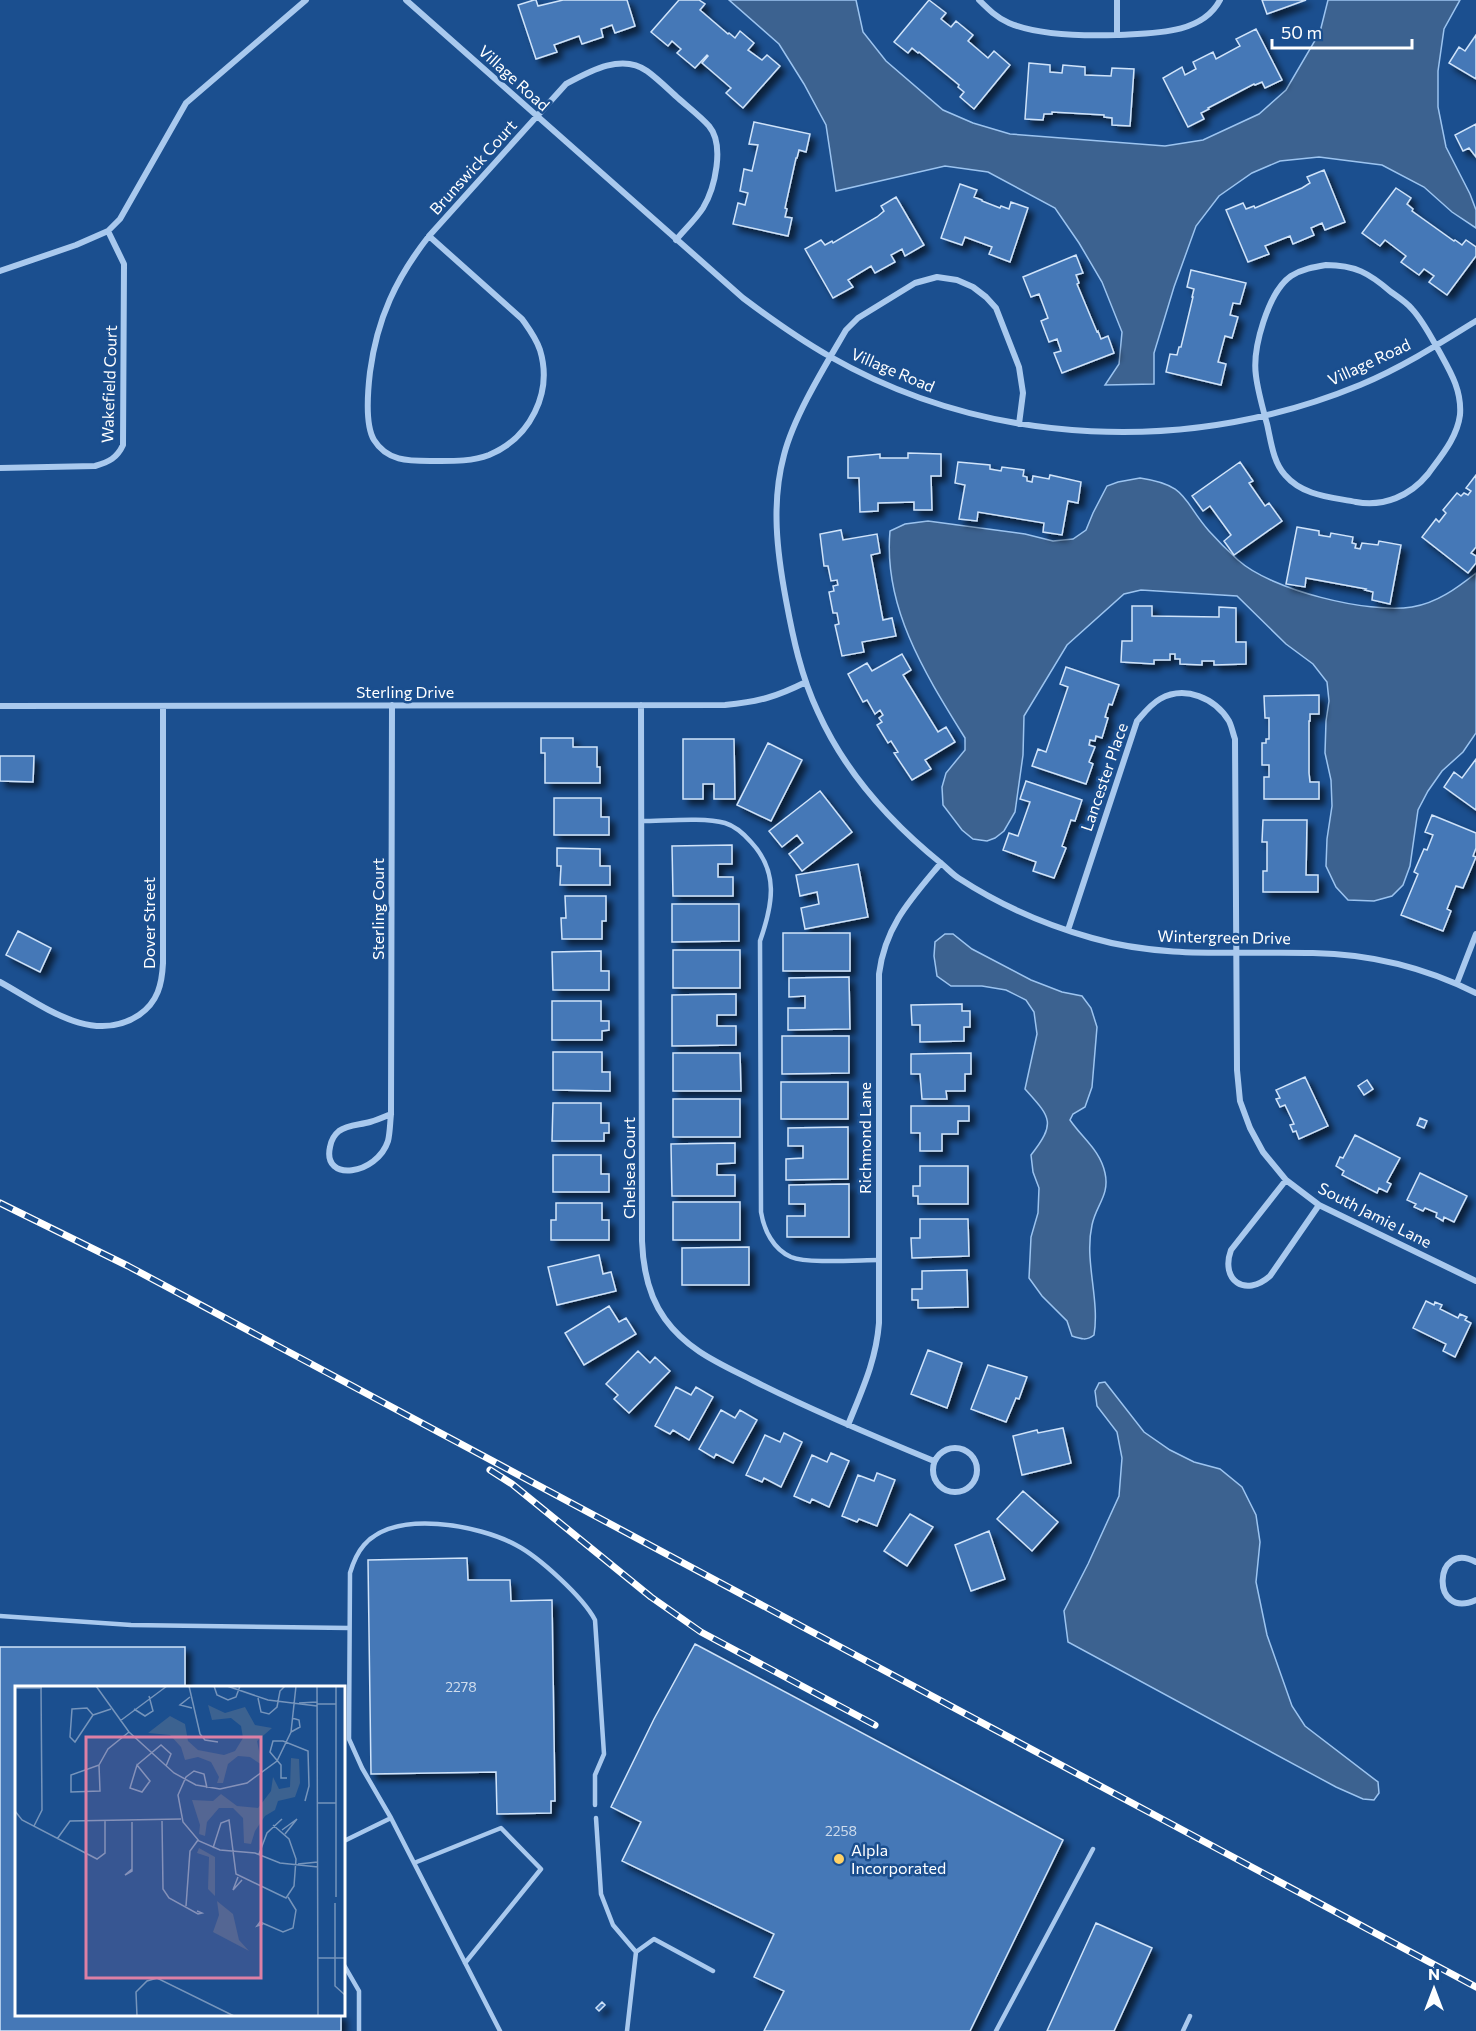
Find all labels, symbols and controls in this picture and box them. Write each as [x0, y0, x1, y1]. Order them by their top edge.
scale bar [1272, 12, 1412, 50]
text: 50 m [1281, 21, 1322, 43]
street label: Village Road [475, 41, 554, 114]
street label: Brunswick Court [425, 115, 520, 218]
street label: Wakefield Court [97, 324, 120, 443]
street label: Village Road [1324, 334, 1413, 389]
street label: Village Road [849, 343, 938, 396]
street label: Sterling Drive [356, 682, 454, 701]
street label: Lancester Place [1076, 720, 1131, 834]
street label: Sterling Court [368, 858, 387, 960]
street label: Dover Street [139, 877, 158, 969]
street label: Wintergreen Drive [1157, 926, 1291, 947]
street label: Richmond Lane [855, 1082, 874, 1194]
street label: Chelsea Court [619, 1116, 638, 1219]
street label: South Jamie Lane [1315, 1178, 1435, 1251]
house number: 2278 [445, 1678, 477, 1695]
inset map [15, 1686, 345, 2016]
house number: 2258 [825, 1822, 857, 1839]
place label: Alpla Incorporated [851, 1840, 946, 1877]
marker: Alpla Incorporated [832, 1852, 846, 1866]
north arrow [1404, 1959, 1464, 2019]
text: N [1428, 1964, 1440, 1983]

